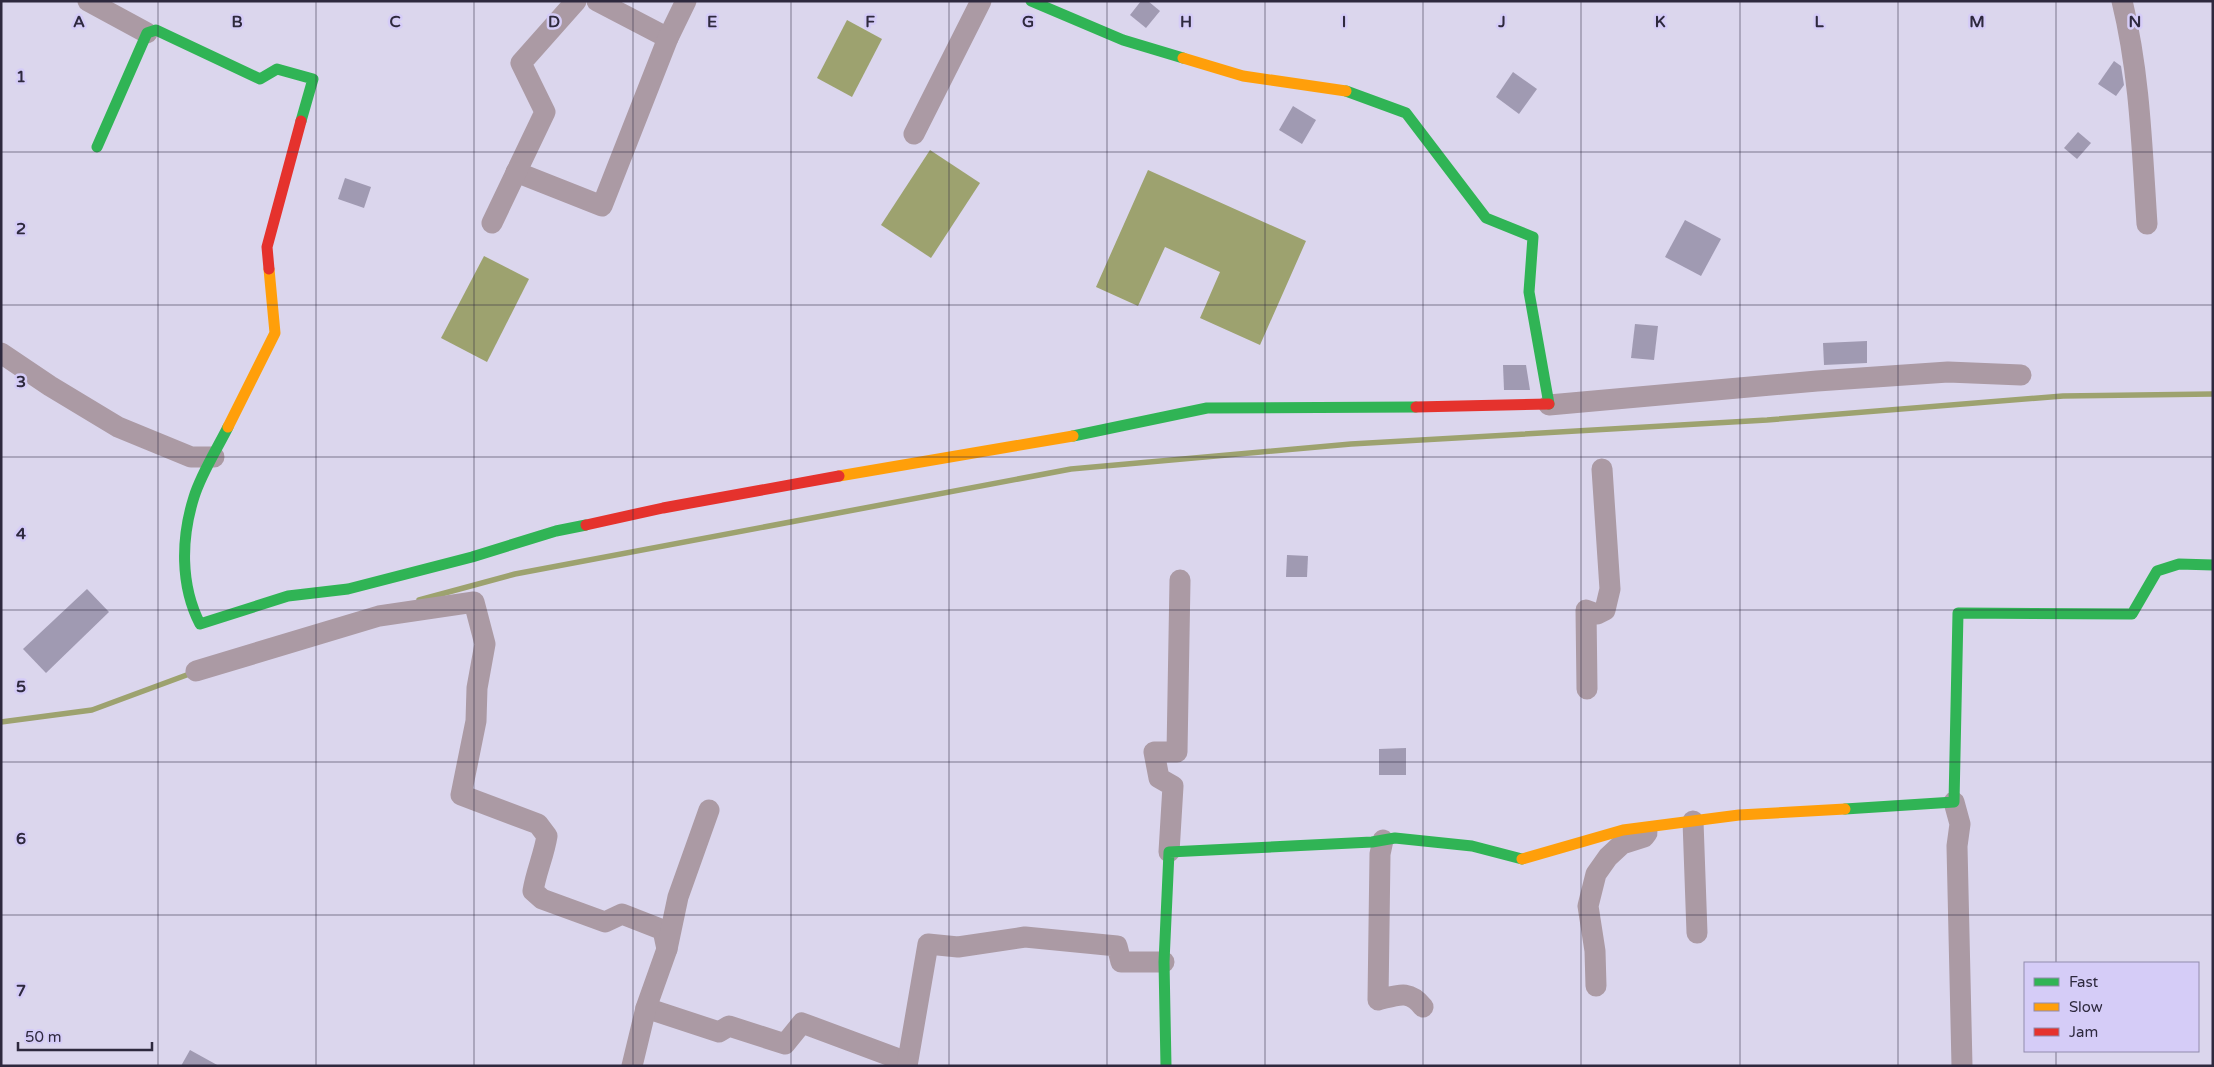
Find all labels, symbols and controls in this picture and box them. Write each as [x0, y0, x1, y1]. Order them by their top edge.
text: A [73, 12, 85, 32]
text: B [231, 12, 243, 32]
text: C [389, 12, 401, 32]
text: D [548, 12, 560, 32]
text: E [707, 12, 717, 32]
text: F [865, 12, 875, 32]
text: G [1022, 12, 1034, 32]
text: H [1180, 12, 1192, 32]
text: I [1342, 12, 1346, 32]
text: J [1497, 12, 1506, 32]
text: K [1655, 12, 1666, 32]
text: L [1814, 12, 1824, 32]
text: M [1969, 12, 1985, 32]
text: N [2129, 12, 2141, 32]
text: 1 [16, 67, 26, 87]
text: 2 [16, 219, 26, 239]
text: 3 [16, 372, 26, 392]
text: 4 [16, 524, 26, 544]
text: 5 [16, 677, 26, 697]
text: 6 [16, 829, 26, 849]
legend [2024, 962, 2199, 1052]
text: Fast [2069, 973, 2099, 991]
text: 7 [16, 981, 26, 1001]
text: Slow [2069, 998, 2103, 1016]
scale bar [18, 1020, 151, 1052]
text: Jam [2069, 1023, 2098, 1041]
text: 50 m [25, 1028, 62, 1046]

